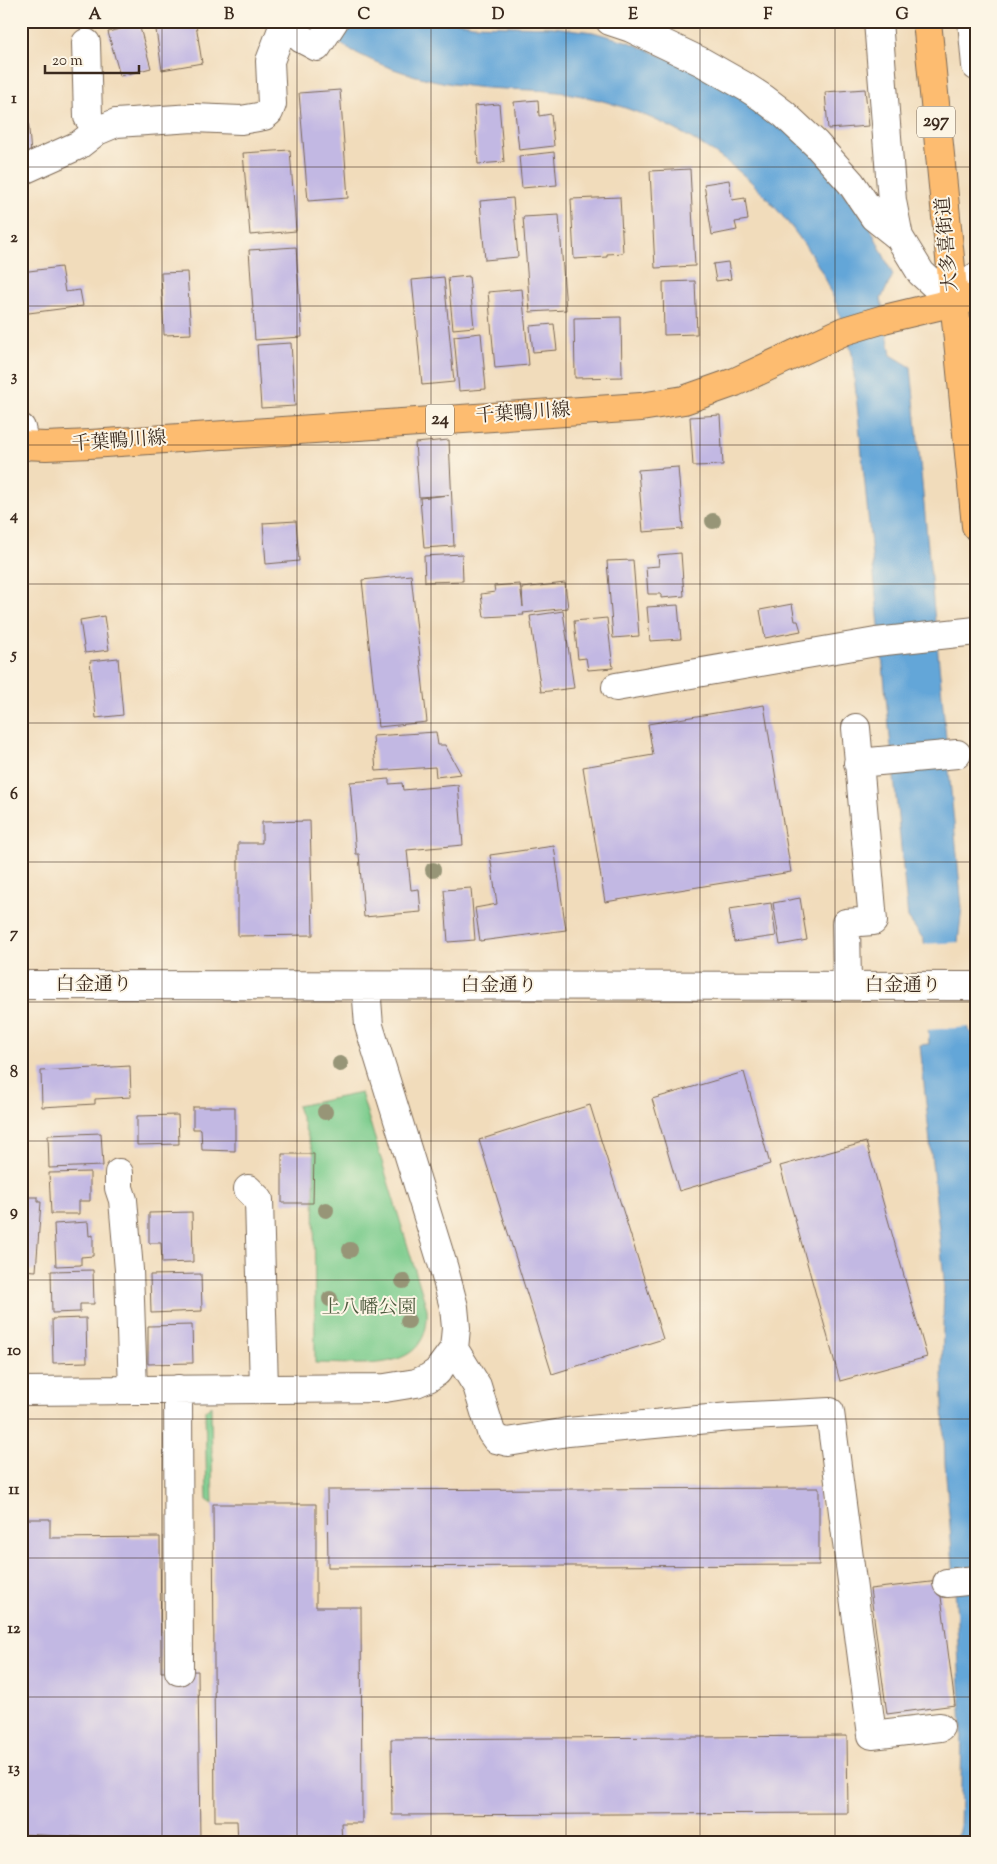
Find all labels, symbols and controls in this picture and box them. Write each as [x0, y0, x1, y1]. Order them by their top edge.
text: A [89, 4, 102, 27]
text: B [224, 4, 234, 27]
text: C [358, 4, 371, 27]
text: D [492, 4, 505, 27]
text: E [628, 4, 638, 27]
text: F [764, 4, 773, 27]
text: G [895, 4, 909, 27]
scale bar [45, 42, 139, 74]
text: 20 m [52, 51, 83, 72]
text: 1 [11, 88, 17, 111]
road number: 297 [917, 106, 955, 138]
street label: 大多喜街道 [930, 195, 966, 293]
text: 2 [10, 227, 18, 250]
text: 3 [11, 366, 18, 389]
street label: 千葉鴨川線 [475, 397, 571, 431]
road number: 24 [426, 404, 454, 436]
street label: 千葉鴨川線 [71, 425, 167, 459]
text: 4 [9, 505, 18, 528]
text: 5 [9, 644, 17, 667]
text: 6 [10, 784, 18, 807]
text: 7 [10, 923, 19, 946]
street label: 白金通り [56, 972, 132, 999]
street label: 白金通り [461, 973, 537, 1000]
street label: 白金通り [865, 973, 941, 1000]
text: 8 [10, 1062, 18, 1085]
text: 9 [10, 1201, 18, 1224]
park label: 上八幡公園 [321, 1295, 417, 1322]
text: 10 [7, 1340, 21, 1363]
text: 11 [9, 1479, 20, 1502]
text: 12 [8, 1618, 21, 1641]
text: 13 [8, 1758, 20, 1781]

